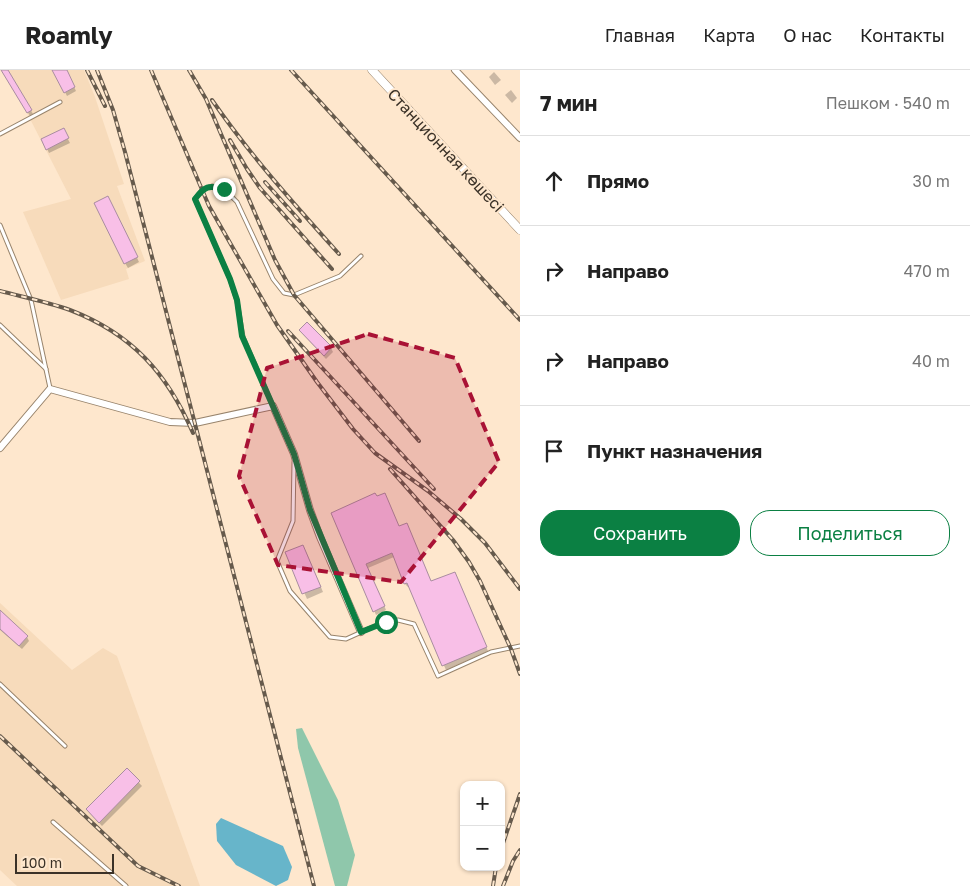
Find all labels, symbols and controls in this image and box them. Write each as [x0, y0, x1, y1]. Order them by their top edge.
text: Roamly [25, 20, 113, 49]
text: Главная [605, 24, 675, 46]
text: Карта [703, 24, 755, 46]
text: О нас [783, 24, 832, 46]
text: Контакты [860, 24, 945, 46]
street label: Станционная көшесі [383, 84, 509, 216]
text: 7 мин [540, 90, 597, 116]
text: Пешком · 540 m [826, 93, 950, 113]
icon: ahead [540, 167, 568, 195]
text: Прямо [587, 169, 649, 192]
text: 30 m [913, 171, 950, 191]
route end [213, 178, 236, 201]
icon: right [540, 257, 568, 285]
text: Направо [587, 259, 669, 282]
text: 470 m [904, 261, 950, 281]
icon: right [540, 347, 568, 375]
text: Направо [587, 349, 669, 372]
text: 40 m [912, 351, 950, 371]
icon: arrive [540, 437, 568, 465]
text: Пункт назначения [587, 439, 762, 462]
button: Сохранить [540, 510, 740, 556]
button: Поделиться [750, 510, 950, 556]
route start [375, 611, 398, 634]
map controls [460, 781, 505, 871]
button: + [460, 781, 505, 826]
button: − [460, 826, 505, 871]
scale bar [15, 851, 114, 874]
text: 100 m [22, 854, 62, 871]

